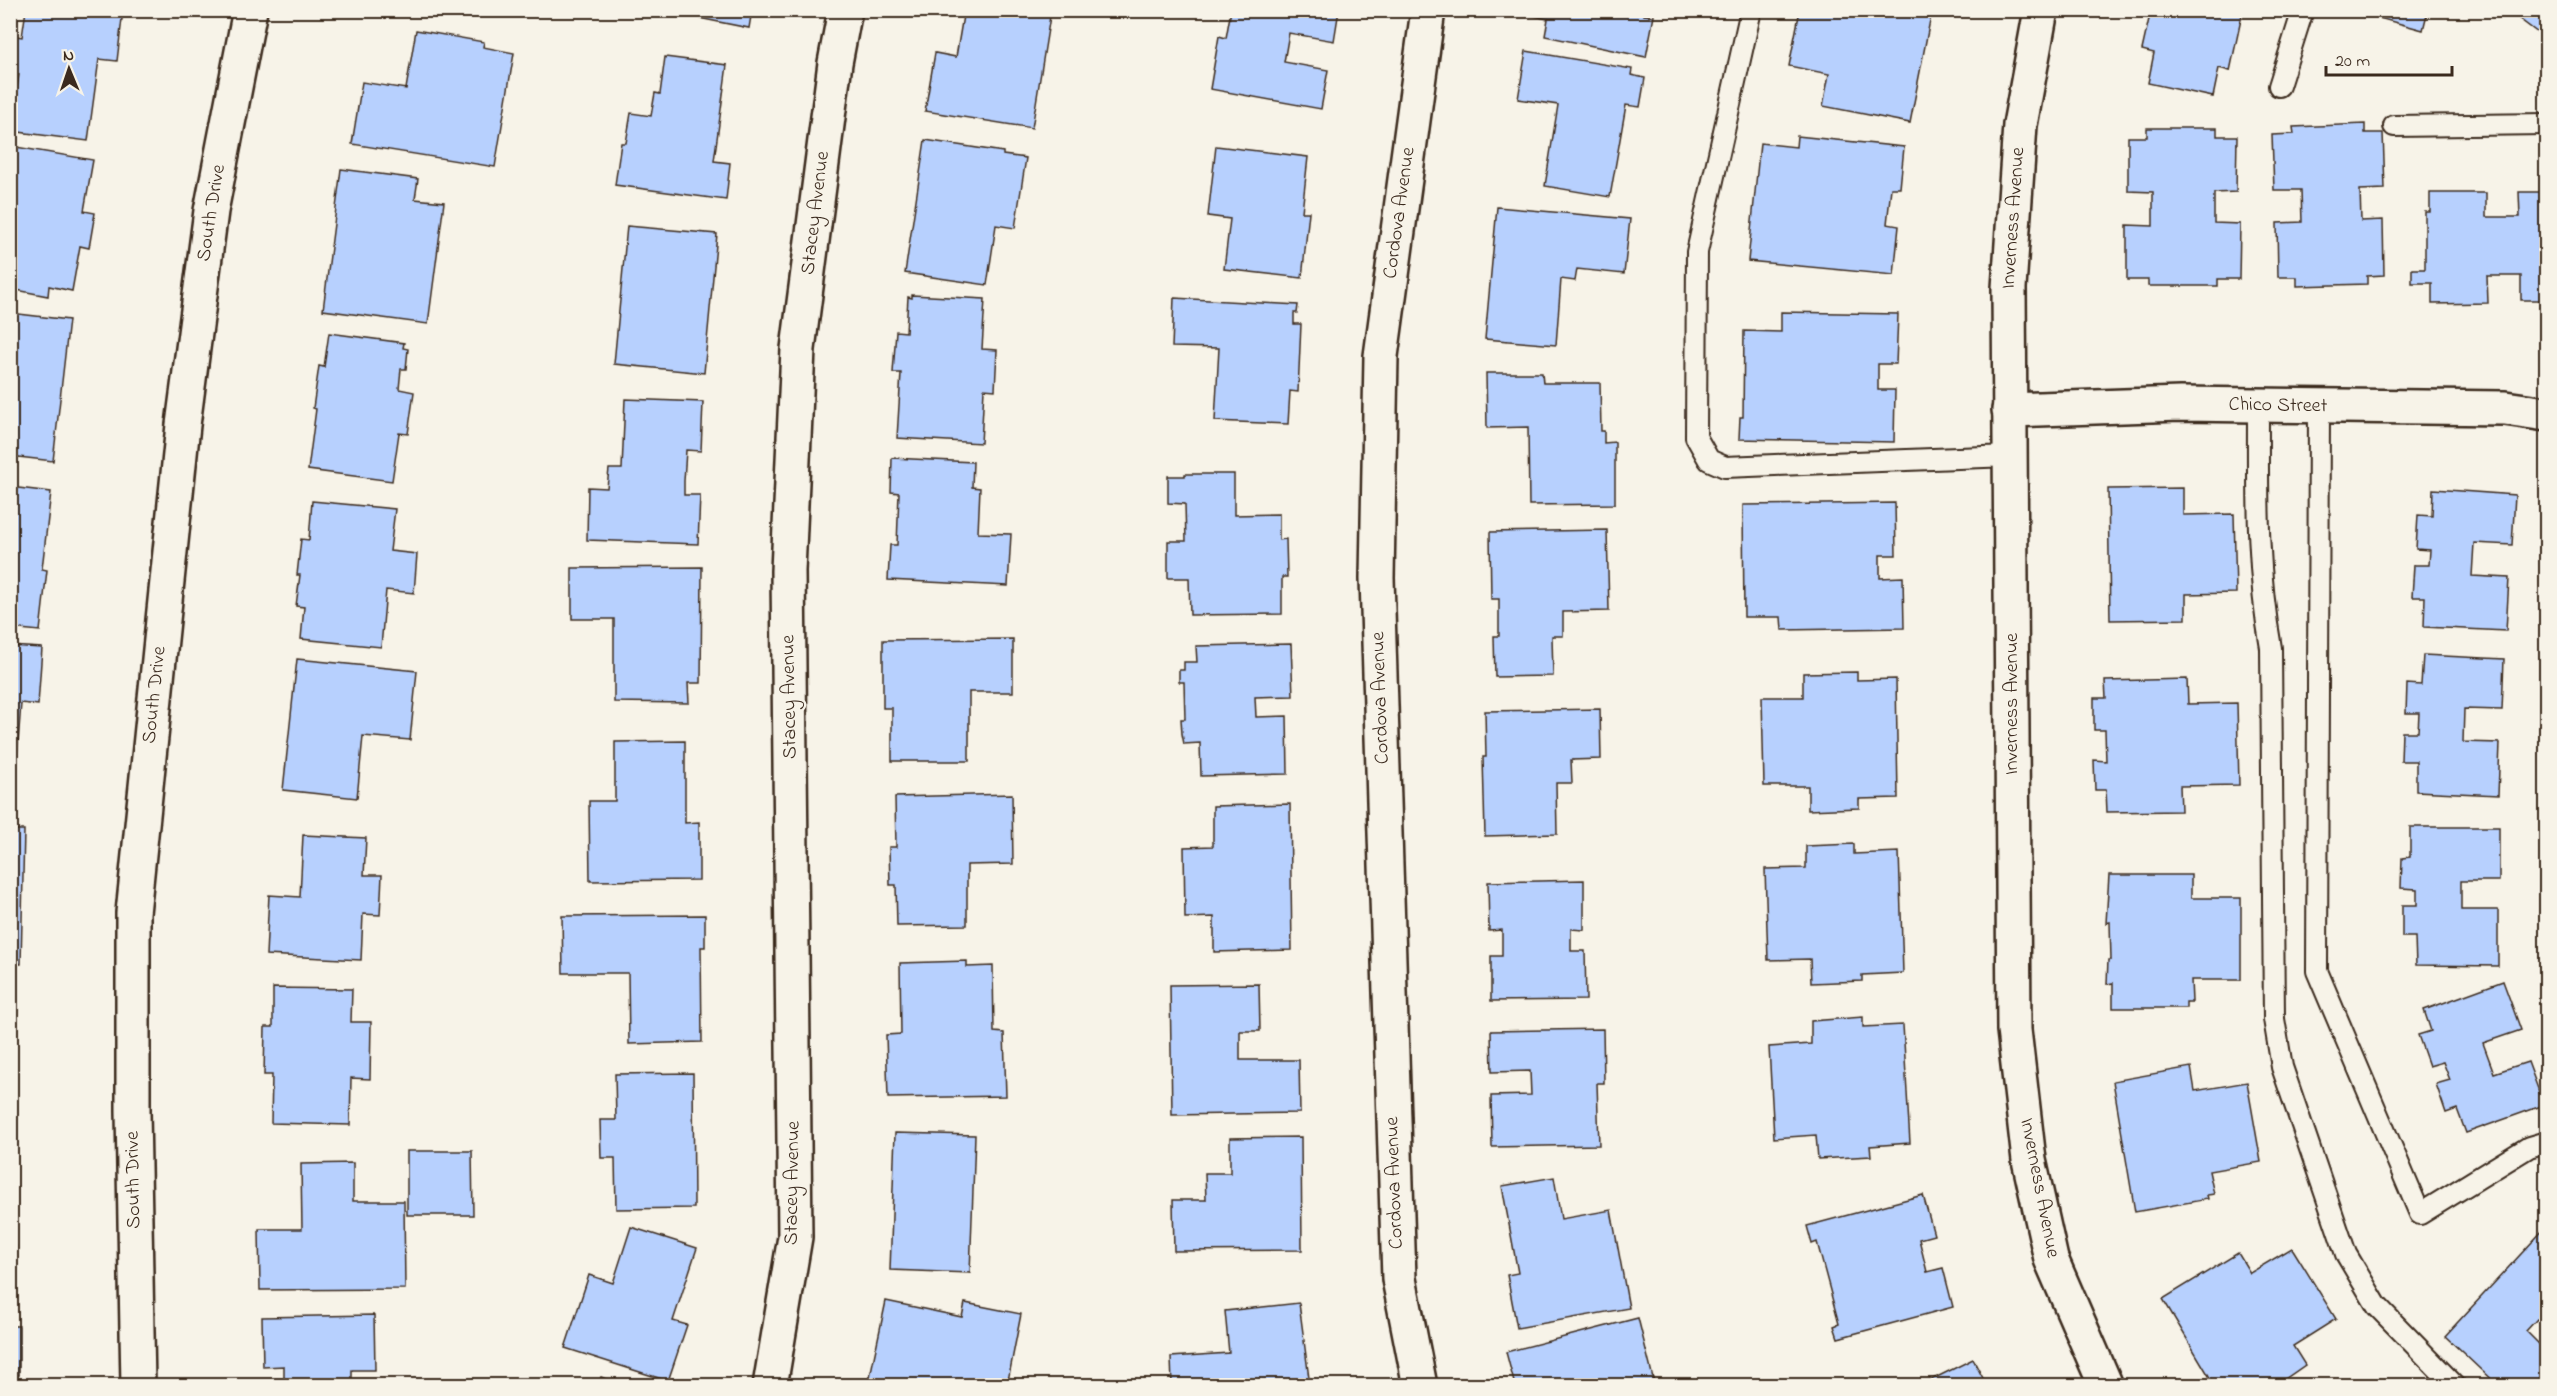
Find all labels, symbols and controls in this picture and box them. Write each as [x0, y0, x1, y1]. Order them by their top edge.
north arrow [39, 39, 99, 99]
scale bar [2326, 39, 2452, 77]
text: N [63, 44, 75, 68]
text: 20 m [2335, 49, 2370, 75]
street label: Cordova Avenue [1376, 145, 1424, 281]
street label: Inverness Avenue [1995, 146, 2033, 290]
street label: Stacey Avenue [794, 150, 838, 276]
street label: South Drive [190, 162, 234, 263]
street label: Chico Street [2228, 391, 2328, 421]
street label: Cordova Avenue [1364, 631, 1398, 765]
street label: Inverness Avenue [1998, 633, 2027, 775]
street label: Stacey Avenue [774, 635, 806, 759]
street label: South Drive [135, 645, 175, 745]
street label: Cordova Avenue [1378, 1116, 1412, 1250]
street label: Inverness Avenue [2011, 1116, 2067, 1261]
street label: Stacey Avenue [777, 1121, 809, 1245]
street label: South Drive [119, 1131, 149, 1229]

